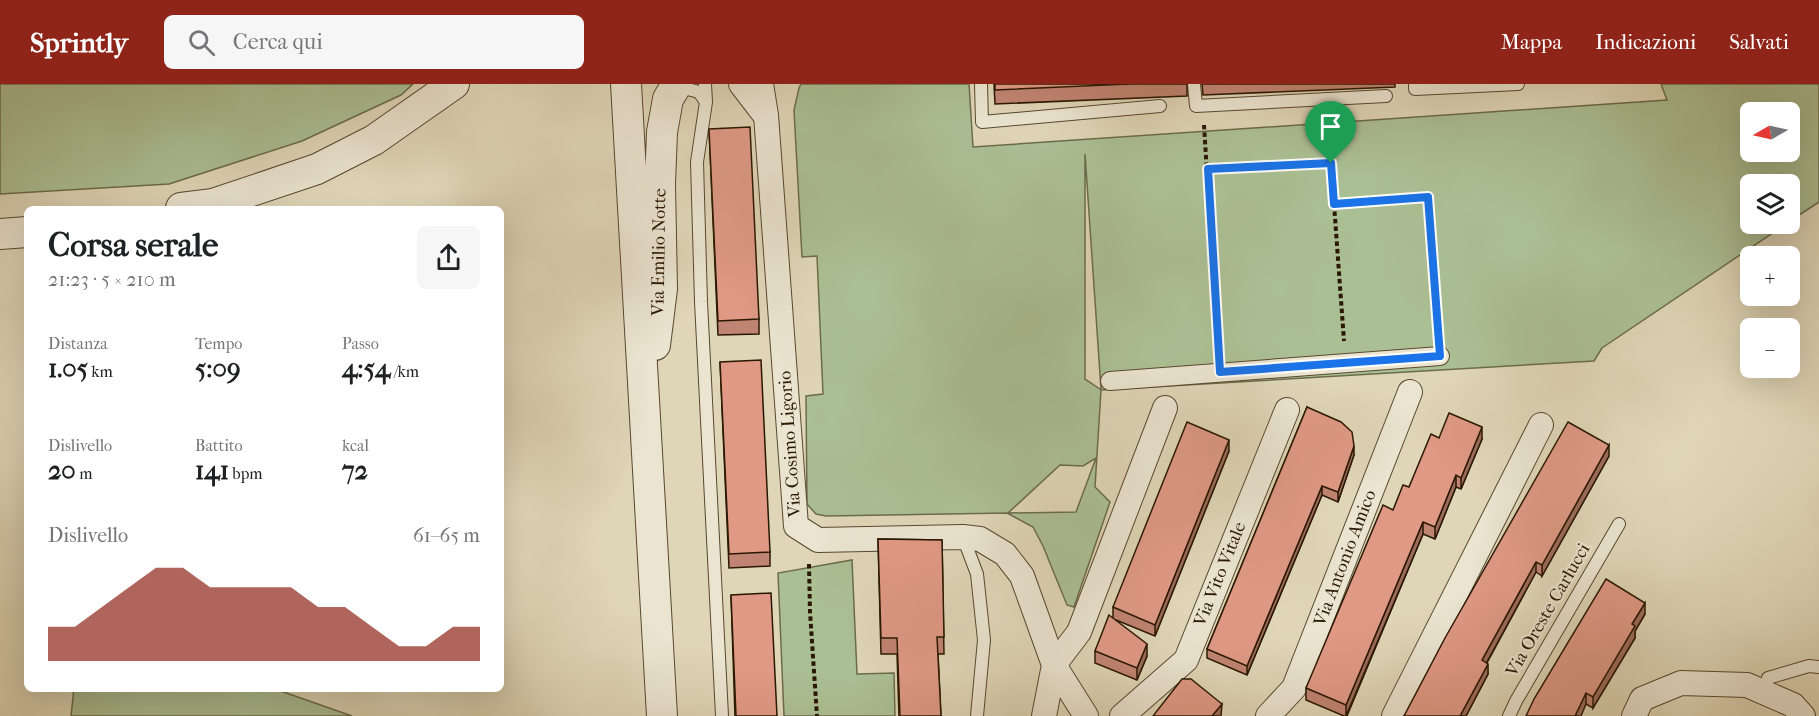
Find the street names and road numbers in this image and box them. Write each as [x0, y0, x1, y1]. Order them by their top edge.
street label: Via Emilio Notte [647, 188, 671, 317]
street label: Via Cosimo Ligorio [774, 370, 806, 519]
street label: Via Antonio Amico [1309, 487, 1381, 630]
street label: Via Vito Vitale [1189, 519, 1251, 630]
street label: Via Oreste Carlucci [1501, 539, 1595, 681]

